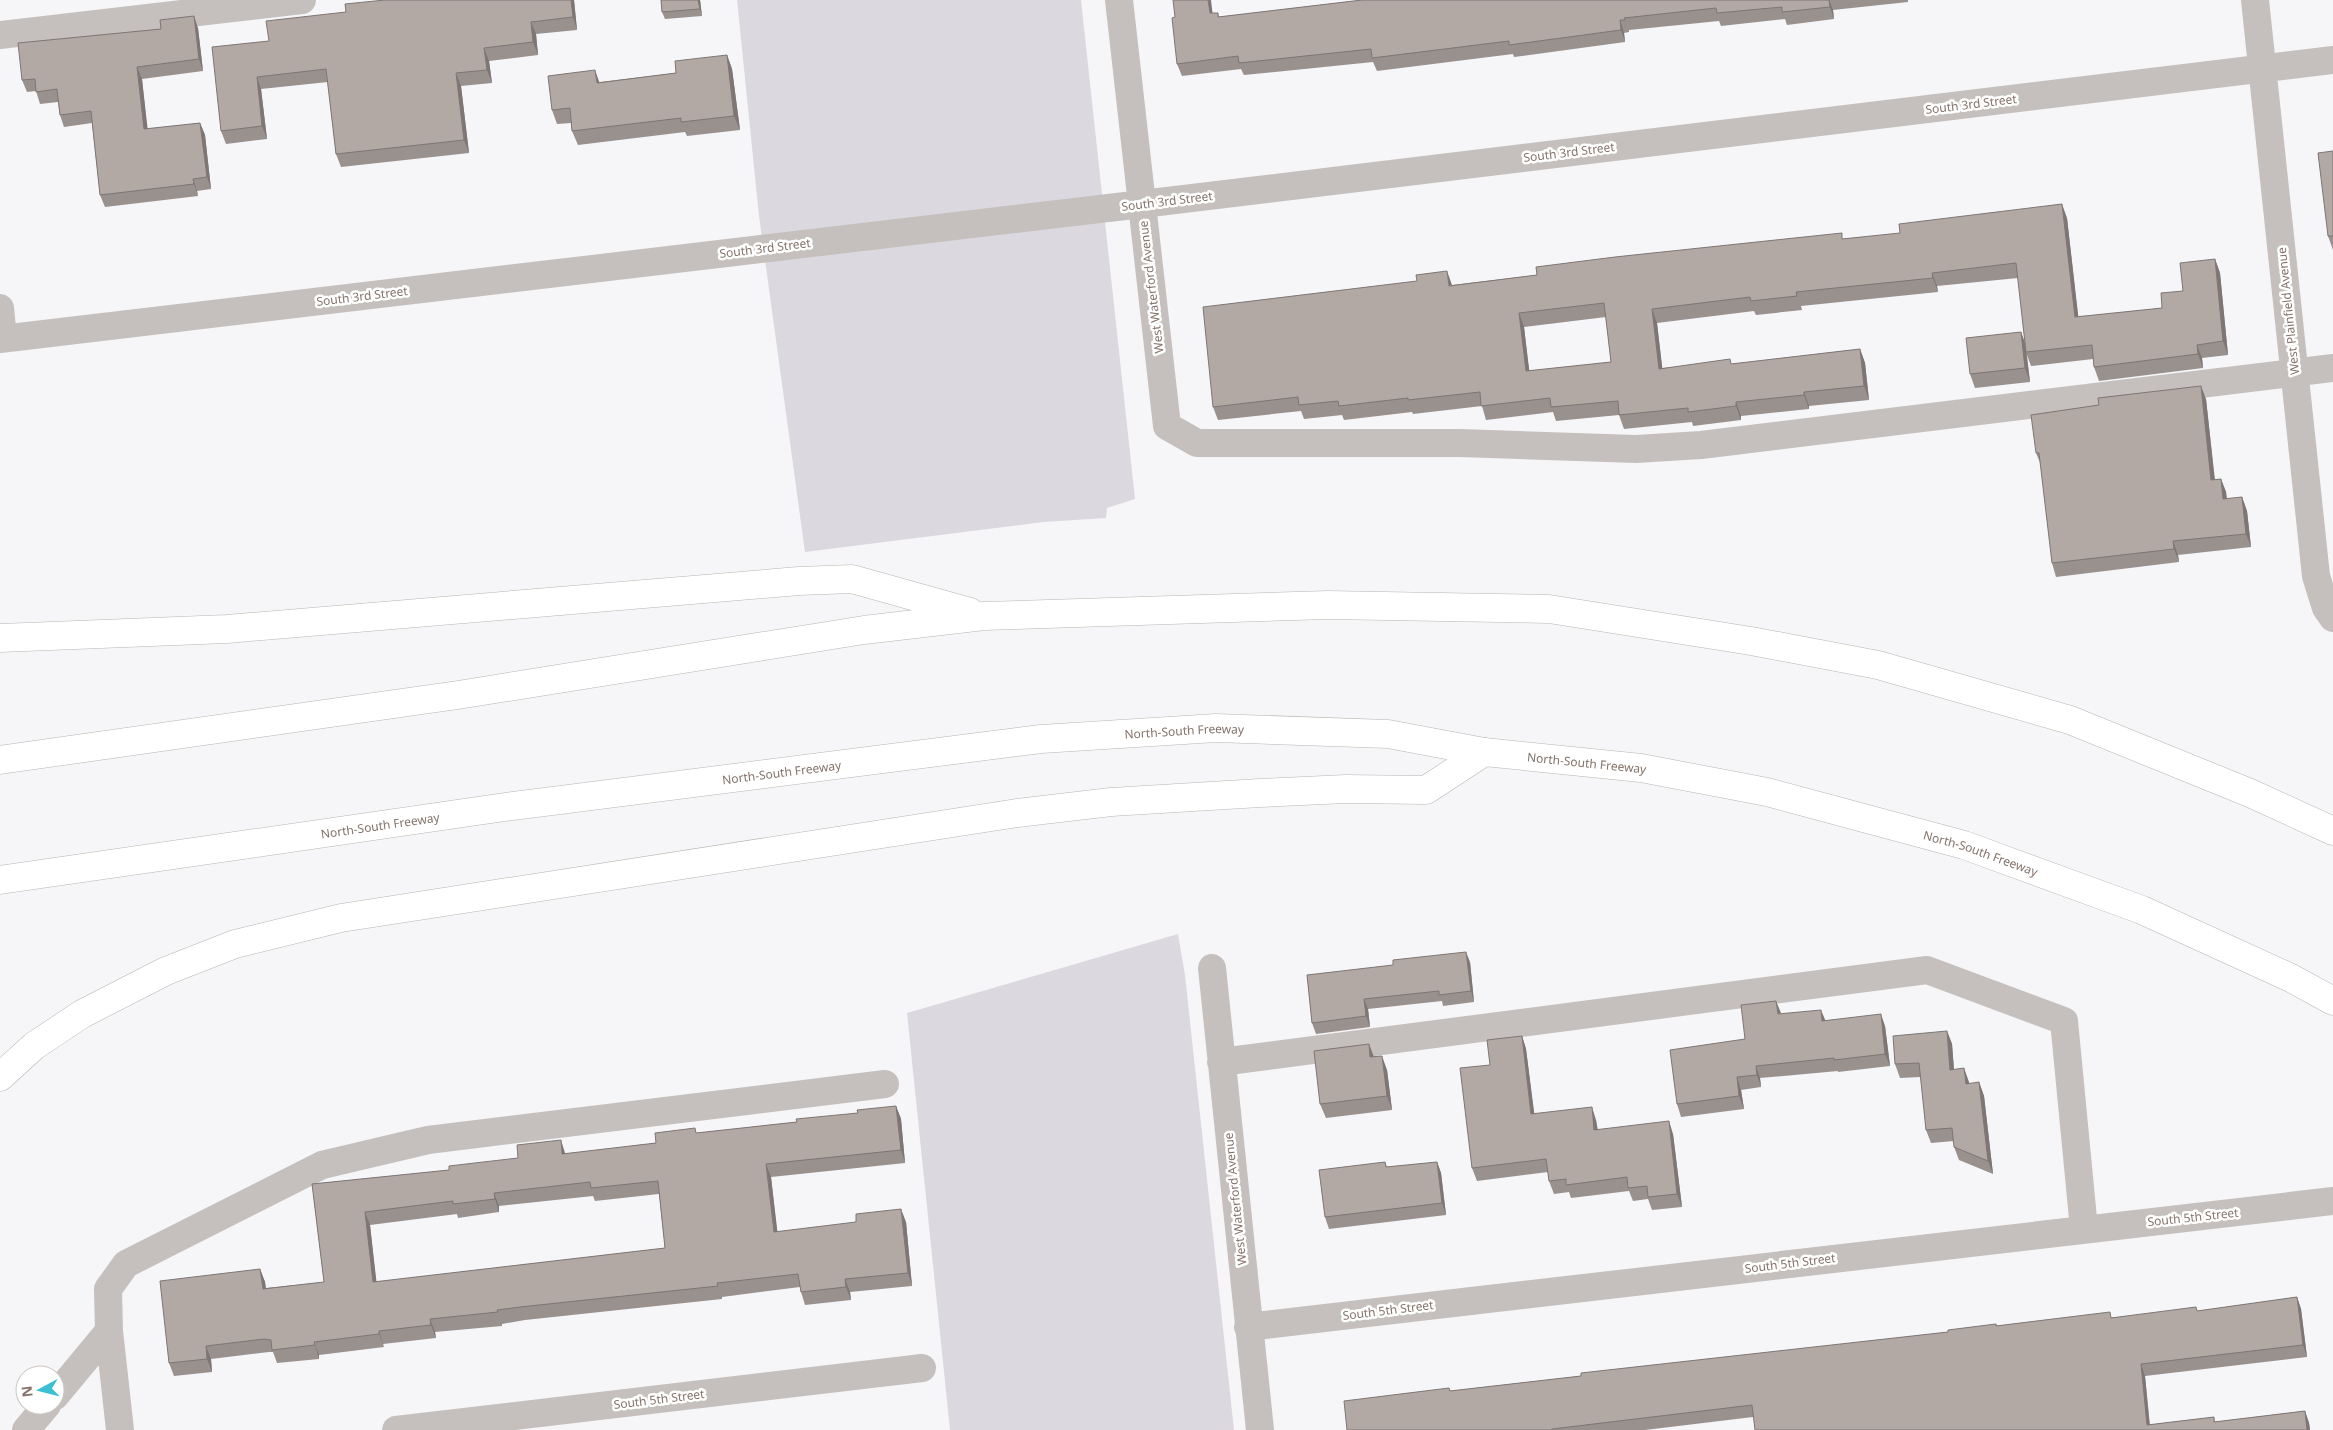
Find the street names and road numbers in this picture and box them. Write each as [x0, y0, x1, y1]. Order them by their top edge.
street label: South 3rd Street [1924, 90, 2018, 118]
street label: South 3rd Street [1522, 138, 1616, 166]
street label: South 3rd Street [1120, 187, 1214, 215]
street label: West Waterford Avenue [1134, 220, 1168, 354]
street label: South 3rd Street [718, 234, 812, 262]
street label: West Plainfield Avenue [2273, 246, 2303, 376]
street label: South 3rd Street [315, 282, 409, 310]
street label: North-South Freeway [1124, 719, 1245, 742]
street label: North-South Freeway [1526, 748, 1649, 778]
street label: North-South Freeway [721, 756, 843, 788]
street label: North-South Freeway [320, 808, 441, 842]
street label: North-South Freeway [1922, 826, 2041, 880]
street label: West Waterford Avenue [1220, 1132, 1250, 1266]
street label: South 5th Street [2147, 1204, 2240, 1230]
street label: South 5th Street [1744, 1249, 1837, 1277]
street label: South 5th Street [1342, 1296, 1435, 1324]
street label: South 5th Street [613, 1385, 706, 1413]

